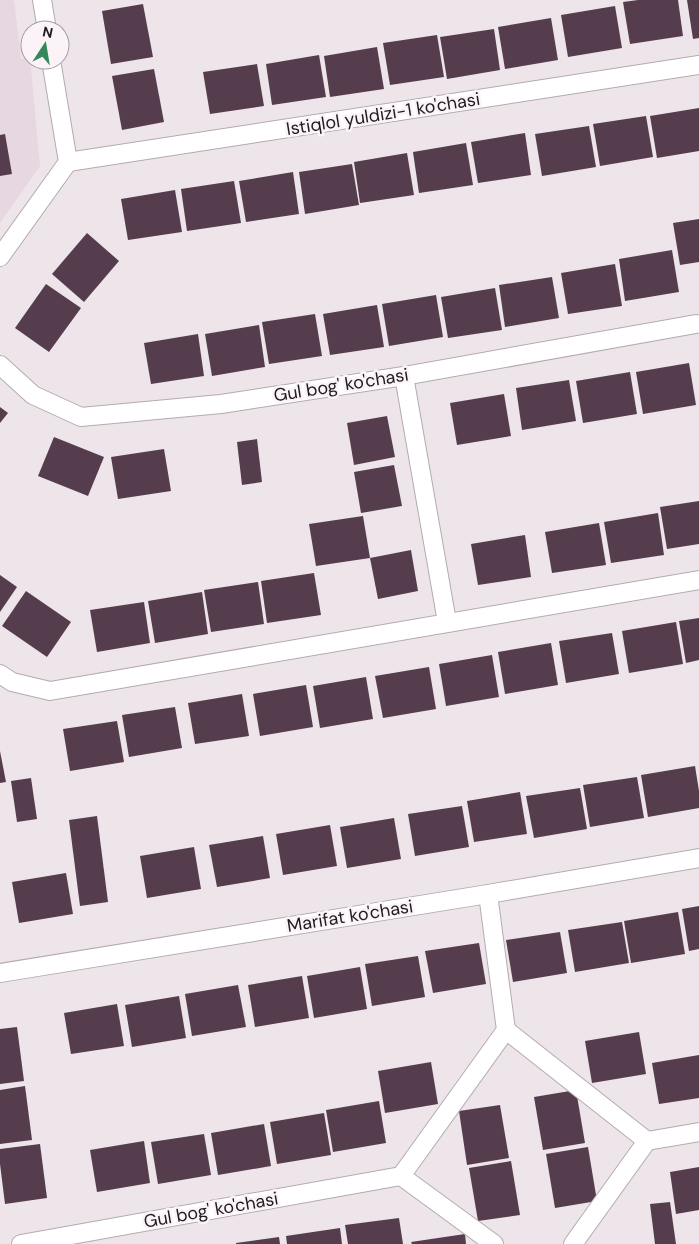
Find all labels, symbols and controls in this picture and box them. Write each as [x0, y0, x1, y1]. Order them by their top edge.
north arrow [20, 20, 70, 70]
text: N [41, 22, 55, 42]
street label: Istiqlol yuldizi-1 ko'chasi [284, 87, 482, 141]
street label: Gul bog' ko'chasi [272, 362, 410, 408]
street label: Marifat ko'chasi [285, 894, 415, 938]
street label: Gul bog' ko'chasi [142, 1186, 280, 1234]

